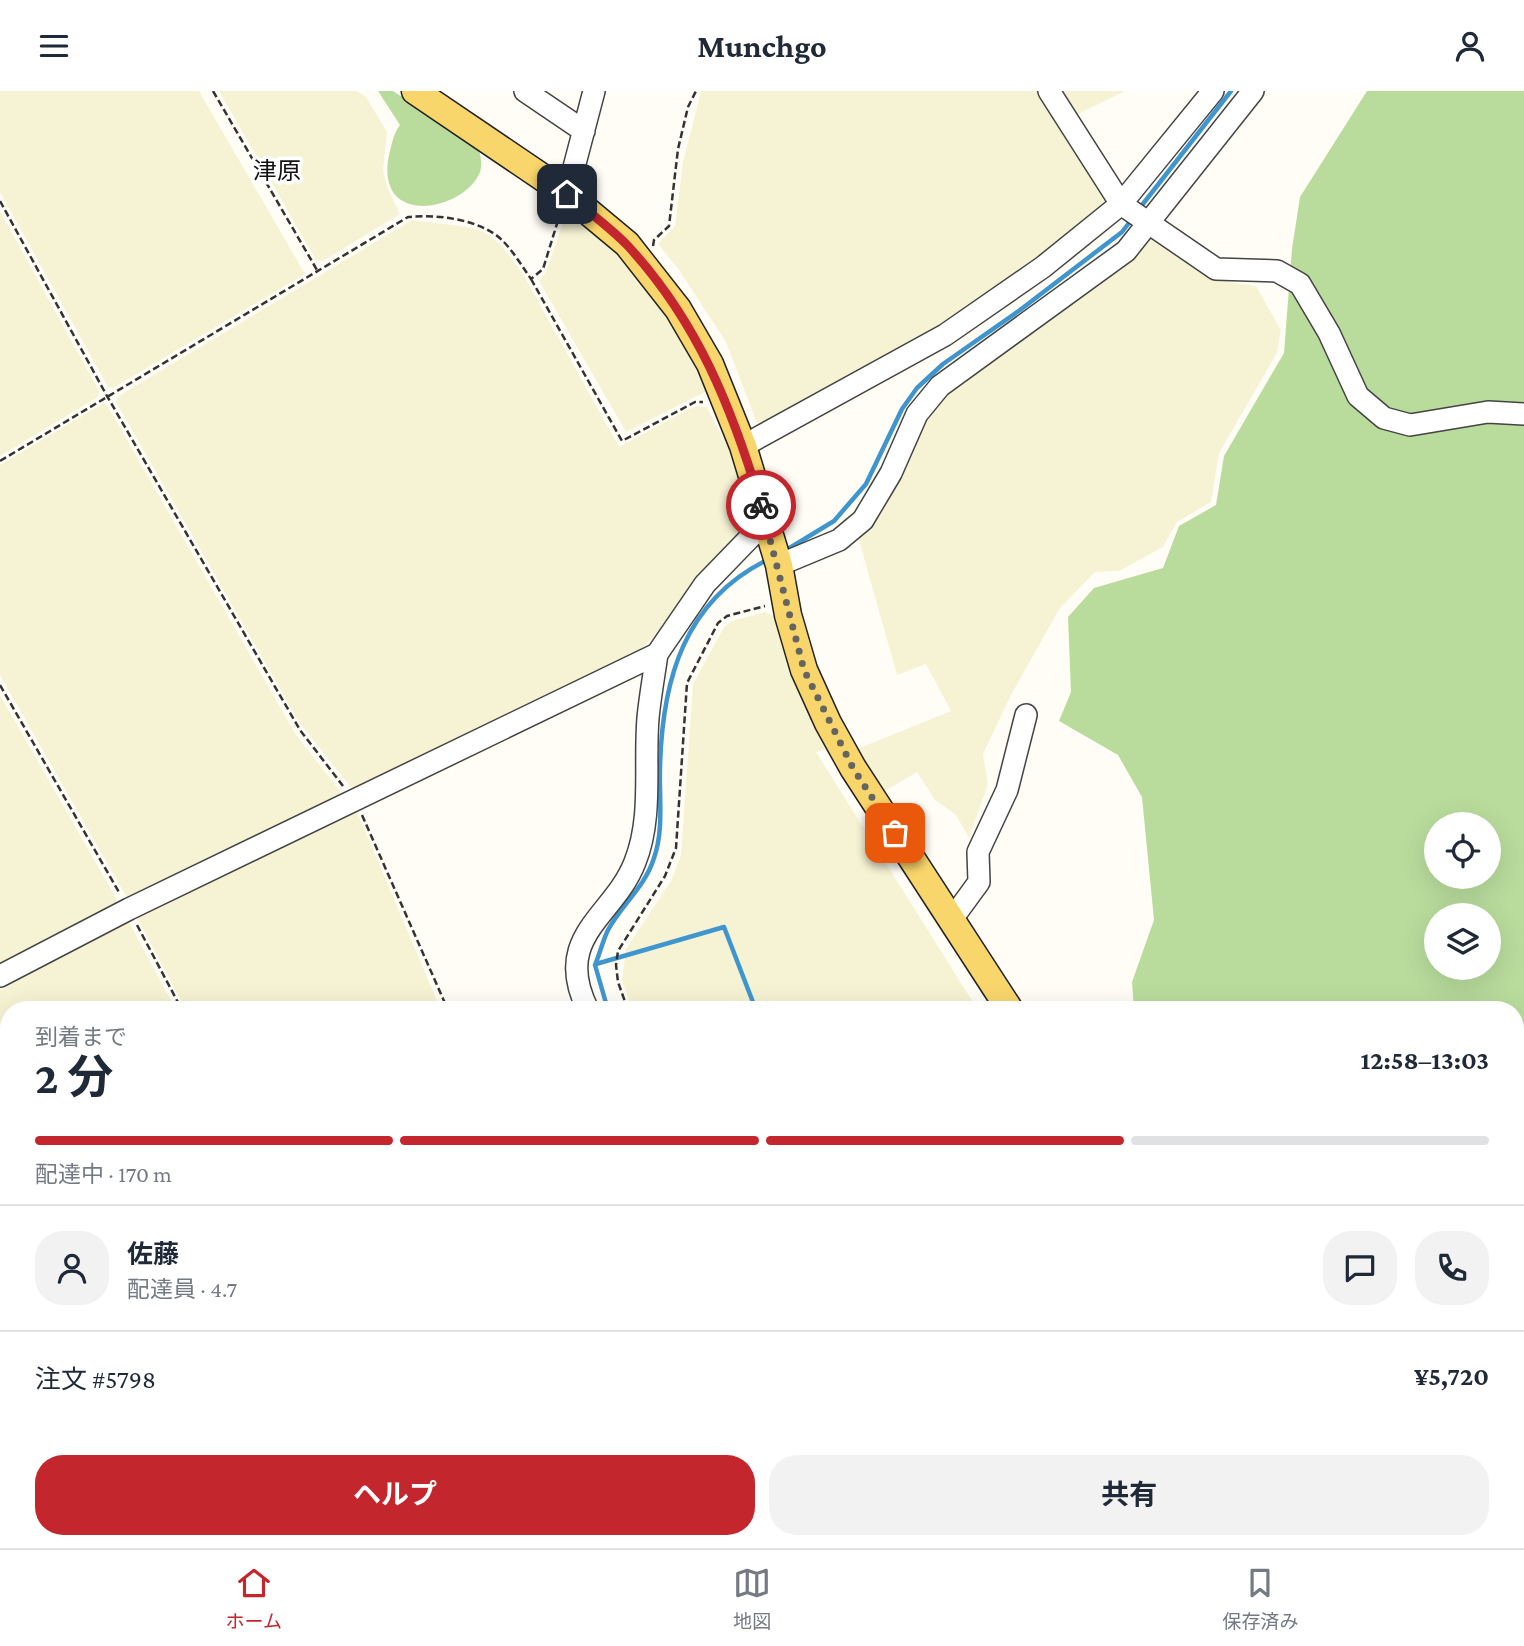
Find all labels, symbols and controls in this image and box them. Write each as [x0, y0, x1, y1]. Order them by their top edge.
icon: menu [35, 27, 73, 65]
icon: person [1451, 27, 1489, 65]
text: Munchgo [697, 28, 827, 64]
district label: 津原 [253, 157, 301, 184]
pin [537, 164, 597, 224]
icon: home [548, 175, 586, 213]
courier [726, 470, 796, 540]
icon: bike [742, 486, 780, 524]
pin [865, 803, 925, 863]
map controls [1424, 812, 1501, 980]
button: locate [1424, 812, 1501, 889]
icon: bag [876, 814, 914, 852]
button: layers [1424, 903, 1501, 980]
text: 到着まで [35, 1024, 127, 1050]
text: 12:58–13:03 [1360, 1046, 1489, 1075]
text: 2 分 [35, 1052, 113, 1103]
text: 配達中 · 170 m [35, 1161, 172, 1187]
button: person [35, 1231, 109, 1305]
button: chat [1323, 1231, 1397, 1305]
button: phone [1415, 1231, 1489, 1305]
text: 佐藤 [127, 1240, 179, 1269]
text: 配達員 · 4.7 [127, 1276, 237, 1302]
text: ¥5,720 [1414, 1362, 1489, 1391]
text: 注文 #5798 [35, 1365, 156, 1394]
button: ヘルプ [35, 1455, 755, 1535]
button: 共有 [769, 1455, 1489, 1535]
tab: ホーム [226, 1564, 282, 1633]
tab: 地図 [733, 1564, 771, 1633]
tab: 保存済み [1222, 1564, 1298, 1633]

